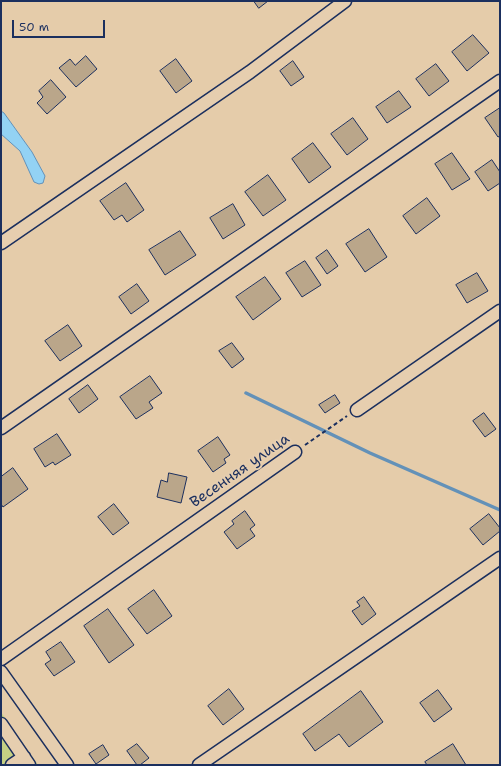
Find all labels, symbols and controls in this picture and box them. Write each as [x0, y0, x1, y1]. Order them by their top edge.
scale bar [14, 12, 107, 38]
text: 50 m [19, 19, 49, 35]
street label: Весенняя улица [187, 430, 293, 512]

